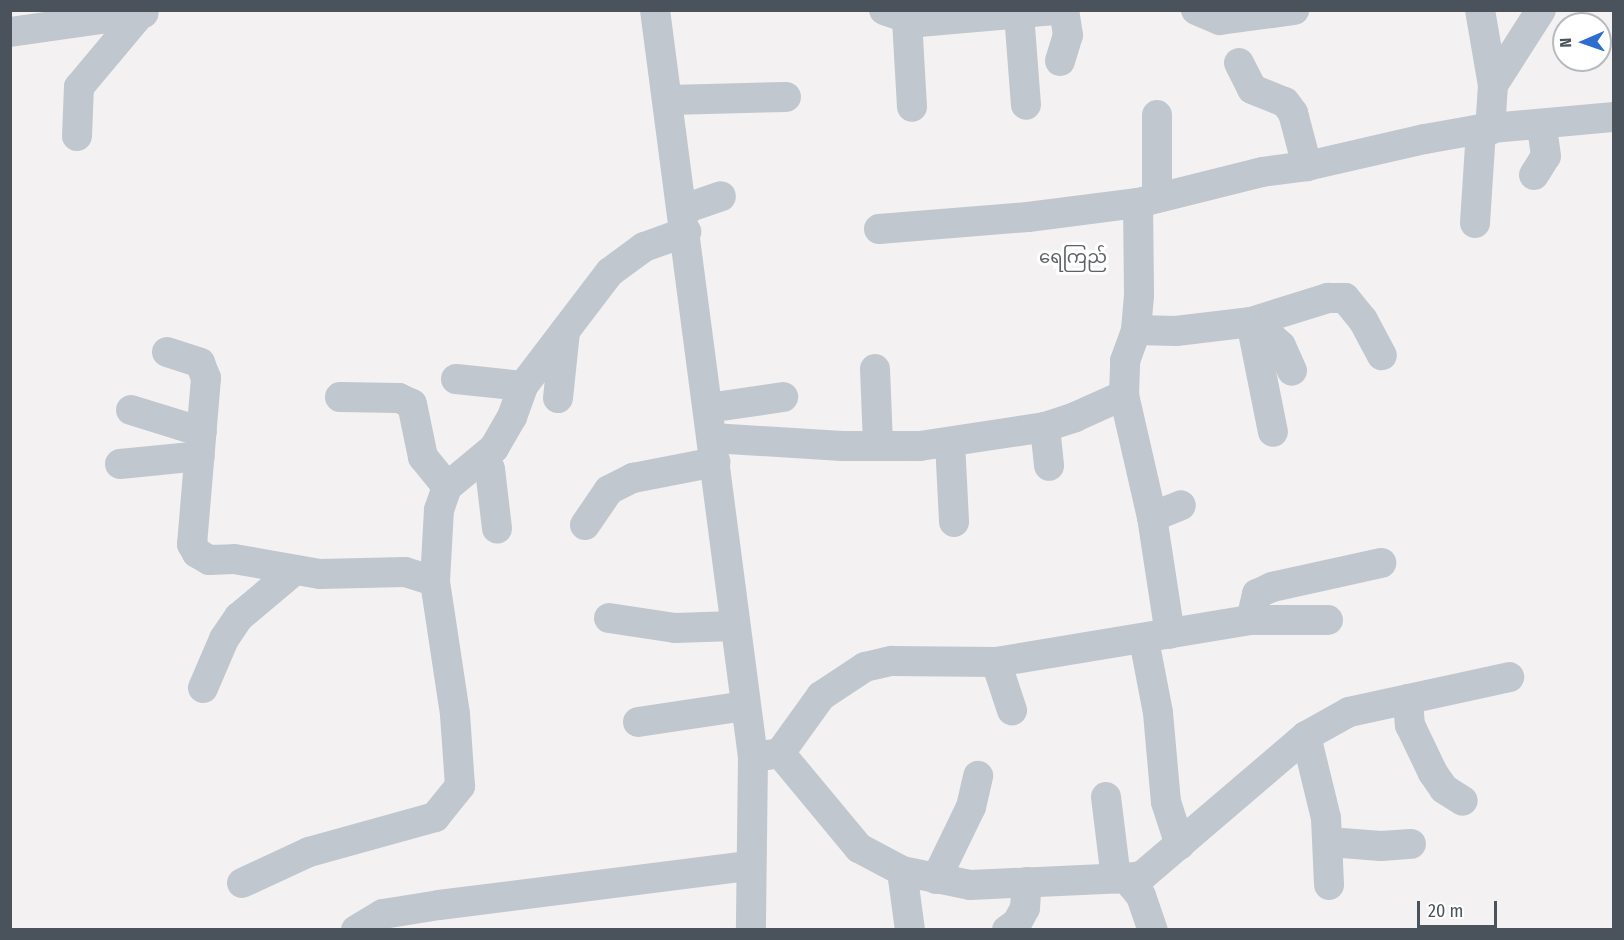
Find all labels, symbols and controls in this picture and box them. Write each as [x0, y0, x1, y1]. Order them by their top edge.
north arrow [1552, 12, 1612, 72]
text: N [1556, 37, 1575, 48]
district label: ရေကြည် [1039, 246, 1107, 268]
scale bar [1420, 889, 1500, 927]
text: 20 m [1428, 900, 1463, 922]

